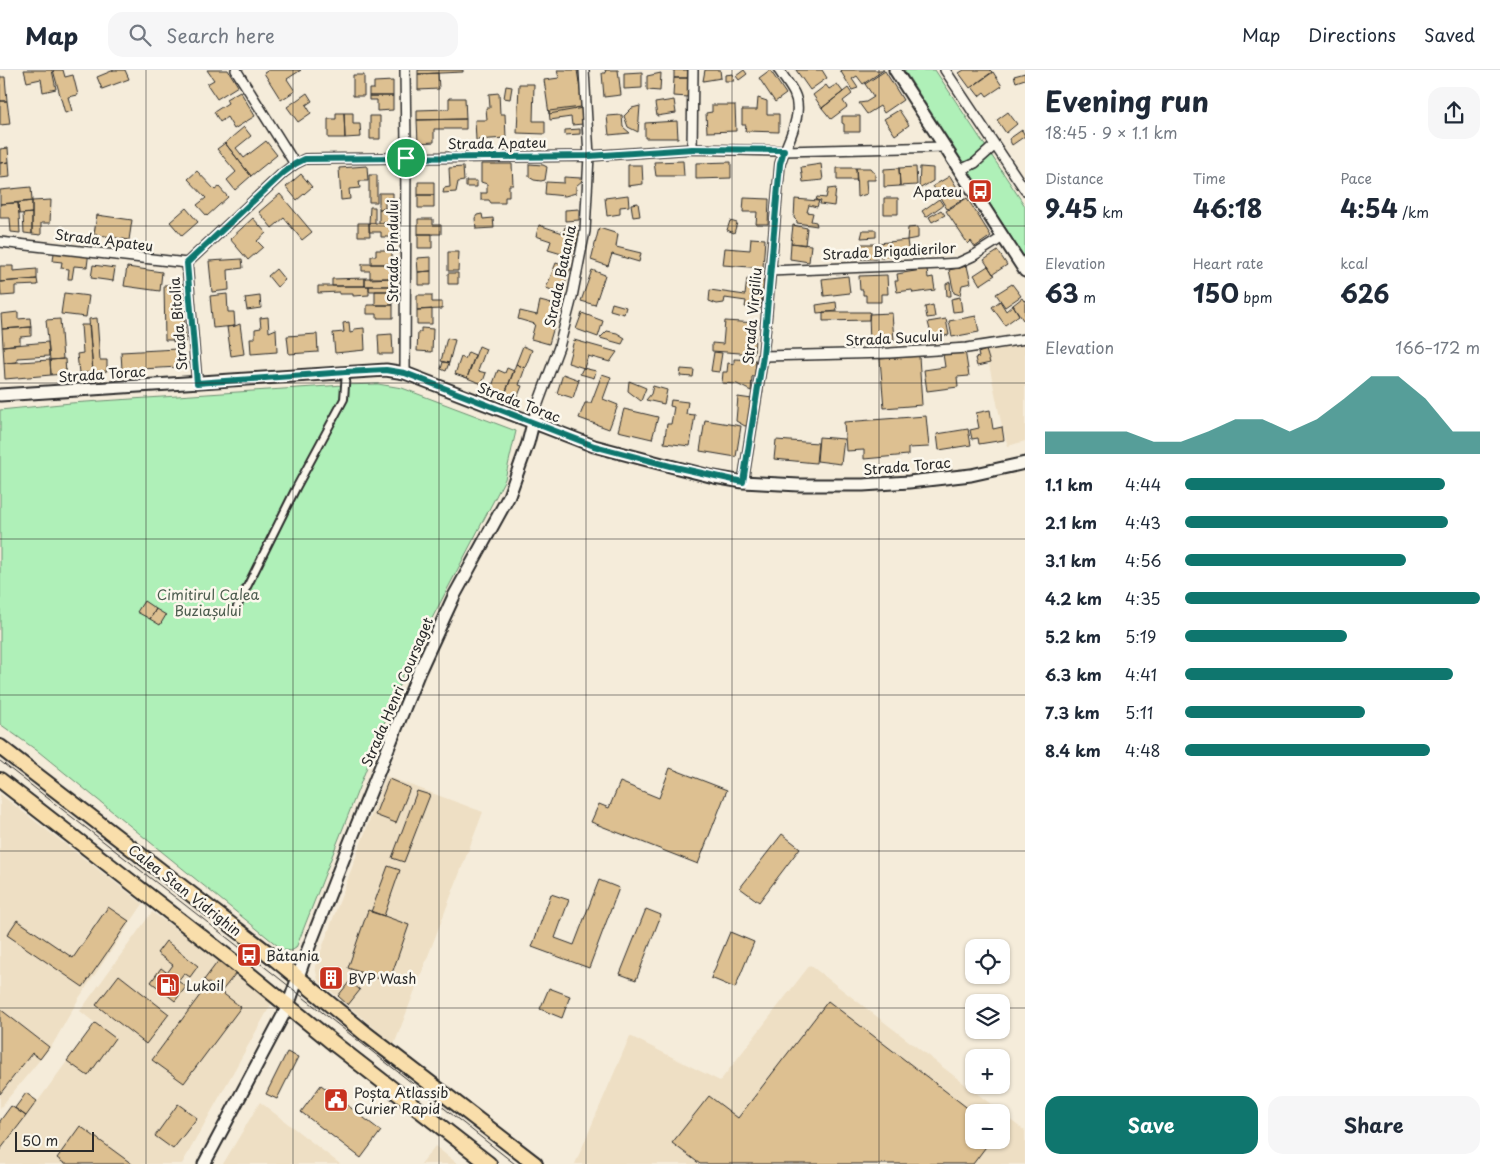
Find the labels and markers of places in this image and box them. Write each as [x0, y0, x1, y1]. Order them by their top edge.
pin [385, 137, 427, 179]
bus stop icon: Apateu [967, 178, 993, 204]
place label: Apateu [913, 181, 962, 202]
bus stop icon: Bătania [236, 942, 262, 968]
place label: Bătania [266, 945, 320, 966]
building icon: BVP Wash [318, 965, 344, 991]
place label: BVP Wash [348, 968, 416, 989]
fuel station icon: Lukoil [155, 972, 181, 998]
place label: Lukoil [186, 975, 224, 996]
place label: Poșta Atlassib Curier Rapid [354, 1082, 448, 1119]
public building icon: Poșta Atlassib Curier Rapid [323, 1087, 349, 1113]

